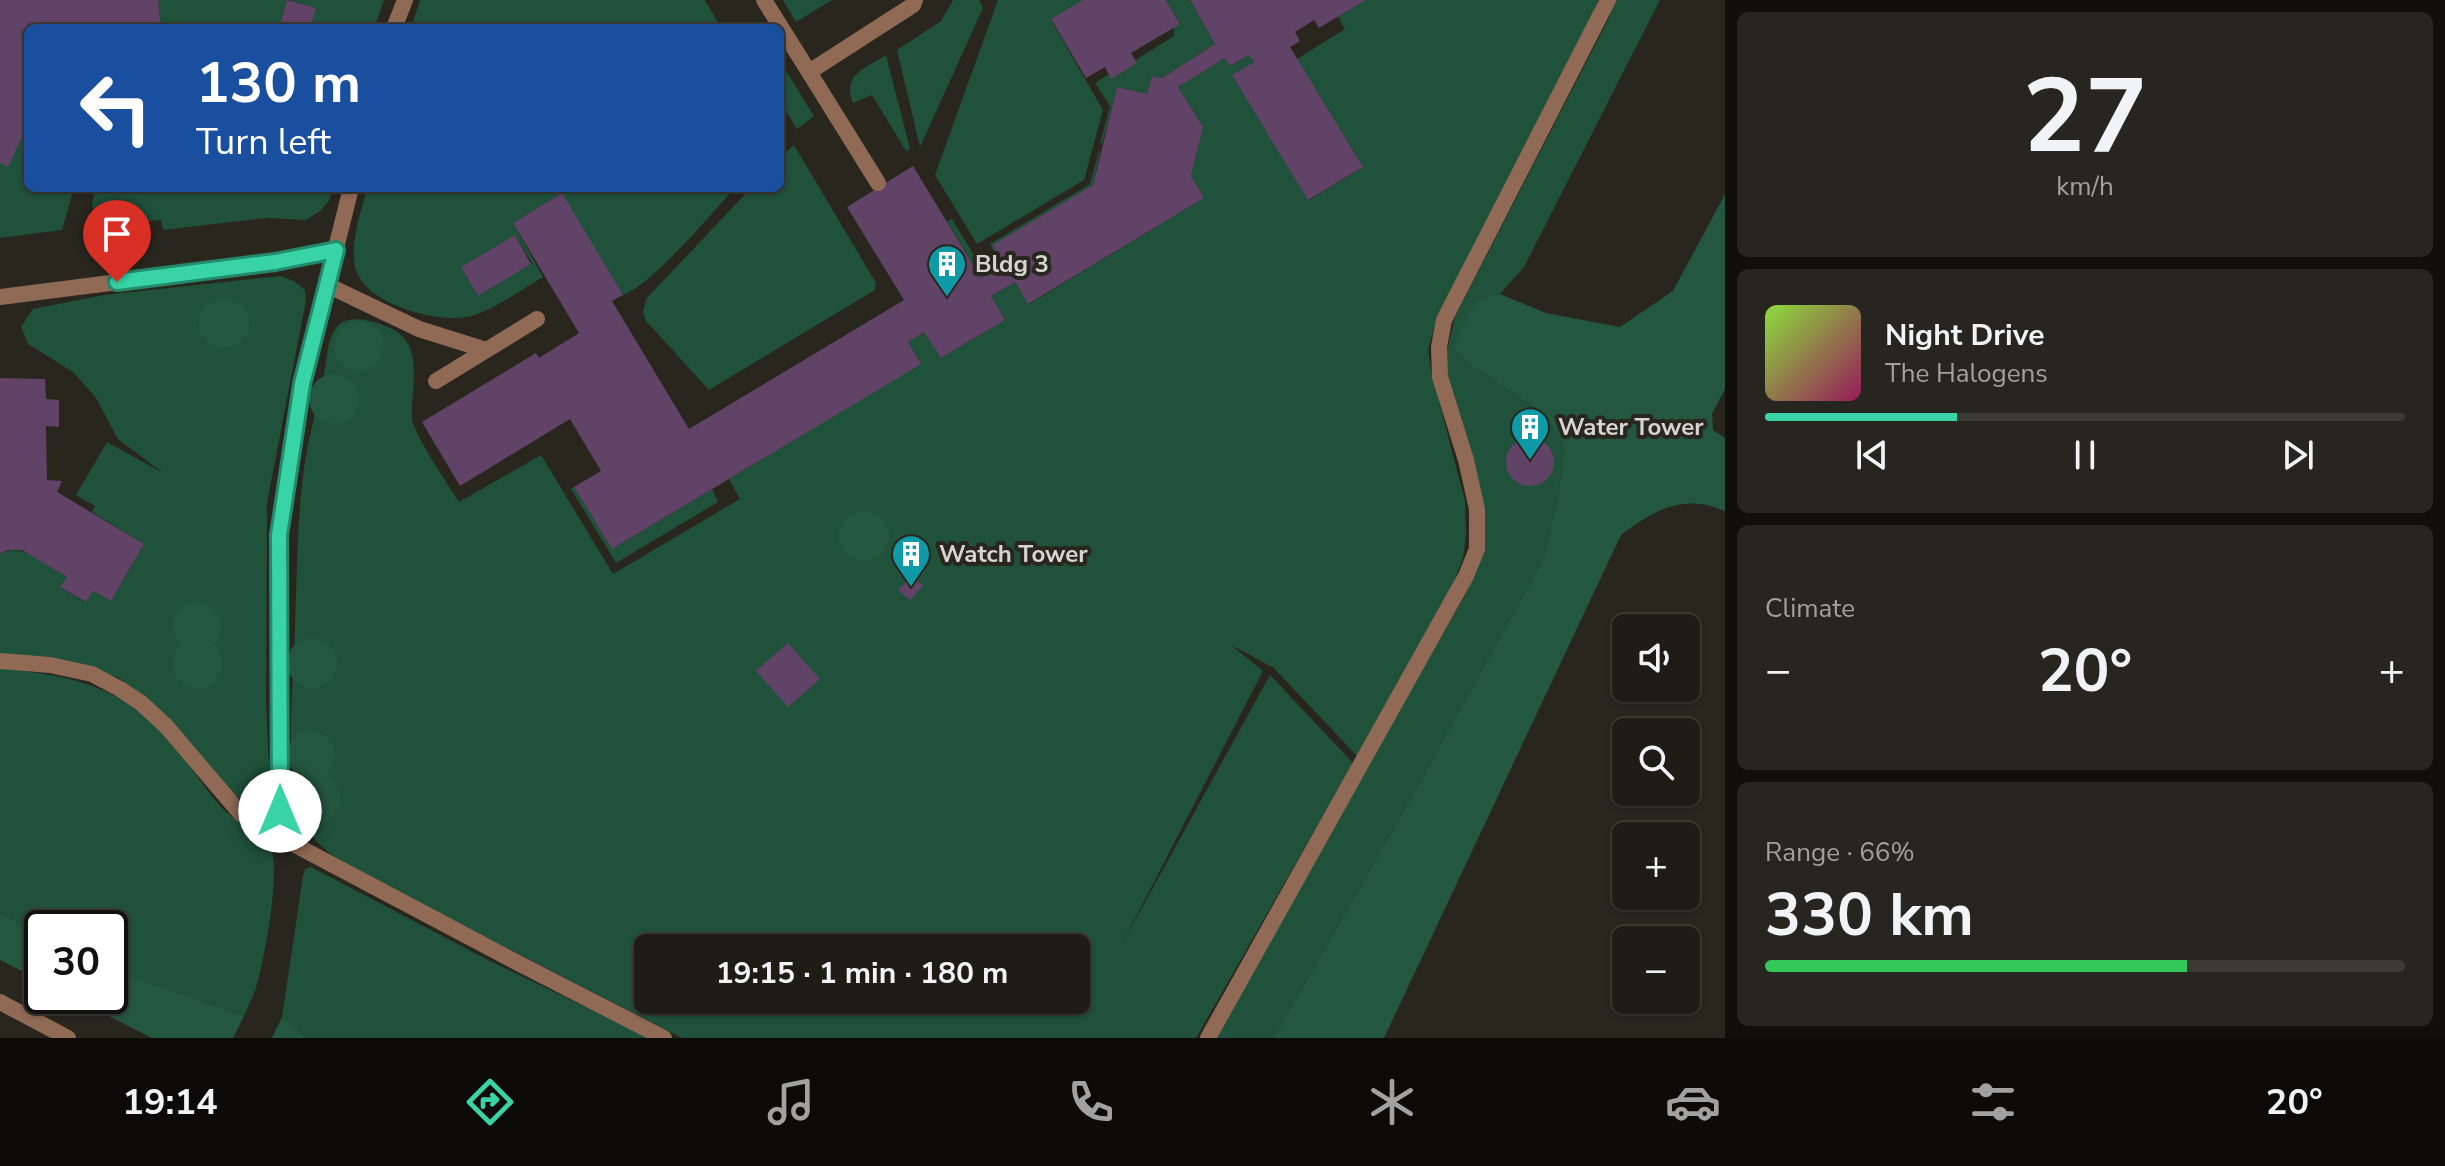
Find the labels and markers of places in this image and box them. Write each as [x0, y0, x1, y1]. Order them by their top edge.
pin [83, 200, 151, 282]
building icon: Bldg 3 [926, 243, 968, 298]
place label: Bldg 3 [975, 248, 1049, 280]
building icon: Water Tower [1509, 406, 1551, 461]
place label: Water Tower [1558, 411, 1704, 443]
building icon: Watch Tower [890, 533, 932, 588]
place label: Watch Tower [939, 538, 1088, 570]

